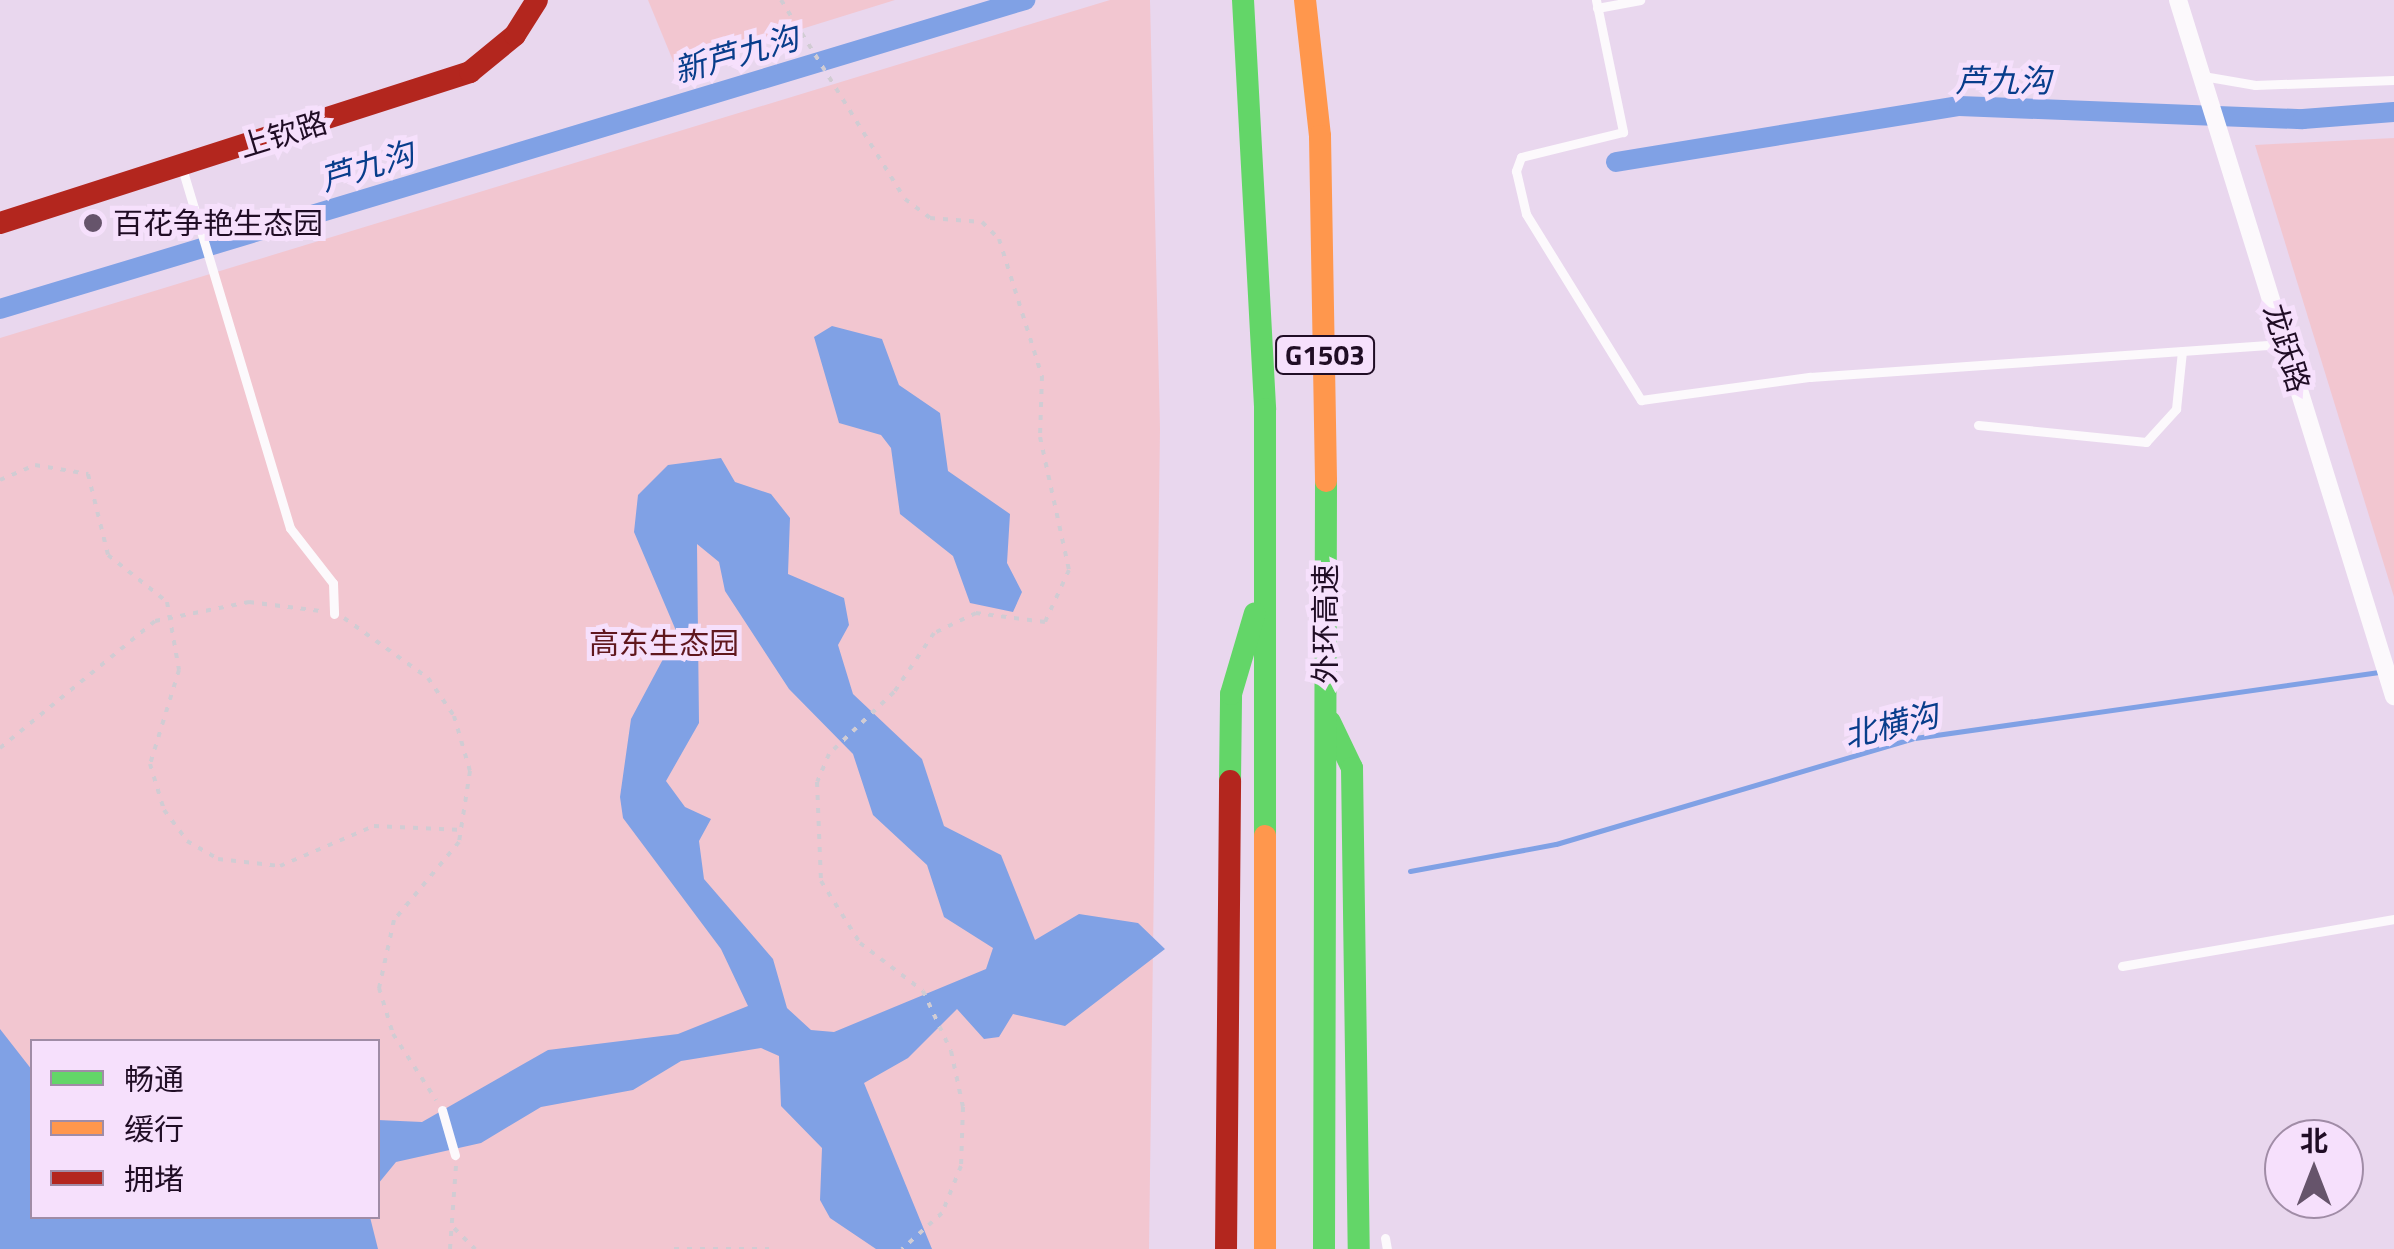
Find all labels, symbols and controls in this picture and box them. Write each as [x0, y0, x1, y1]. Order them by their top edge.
water label: 新芦九沟 [669, 18, 803, 90]
water label: 芦九沟 [1955, 61, 2051, 99]
street label: 上钦路 [235, 104, 331, 164]
water label: 芦九沟 [315, 134, 419, 198]
place label: 百花争艳生态园 [113, 205, 323, 241]
marker: 百花争艳生态园 [82, 212, 104, 234]
street label: 龙跃路 [2257, 300, 2317, 396]
road number: G1503 [1275, 332, 1375, 378]
street label: 外环高速 [1307, 564, 1343, 684]
park label: 高东生态园 [589, 625, 739, 661]
water label: 北横沟 [1840, 695, 1942, 755]
legend [30, 1039, 380, 1219]
text: 畅通 [124, 1056, 184, 1102]
text: 缓行 [124, 1106, 184, 1152]
north arrow [2264, 1119, 2364, 1219]
text: 北 [2300, 1119, 2328, 1162]
text: 拥堵 [124, 1156, 184, 1202]

